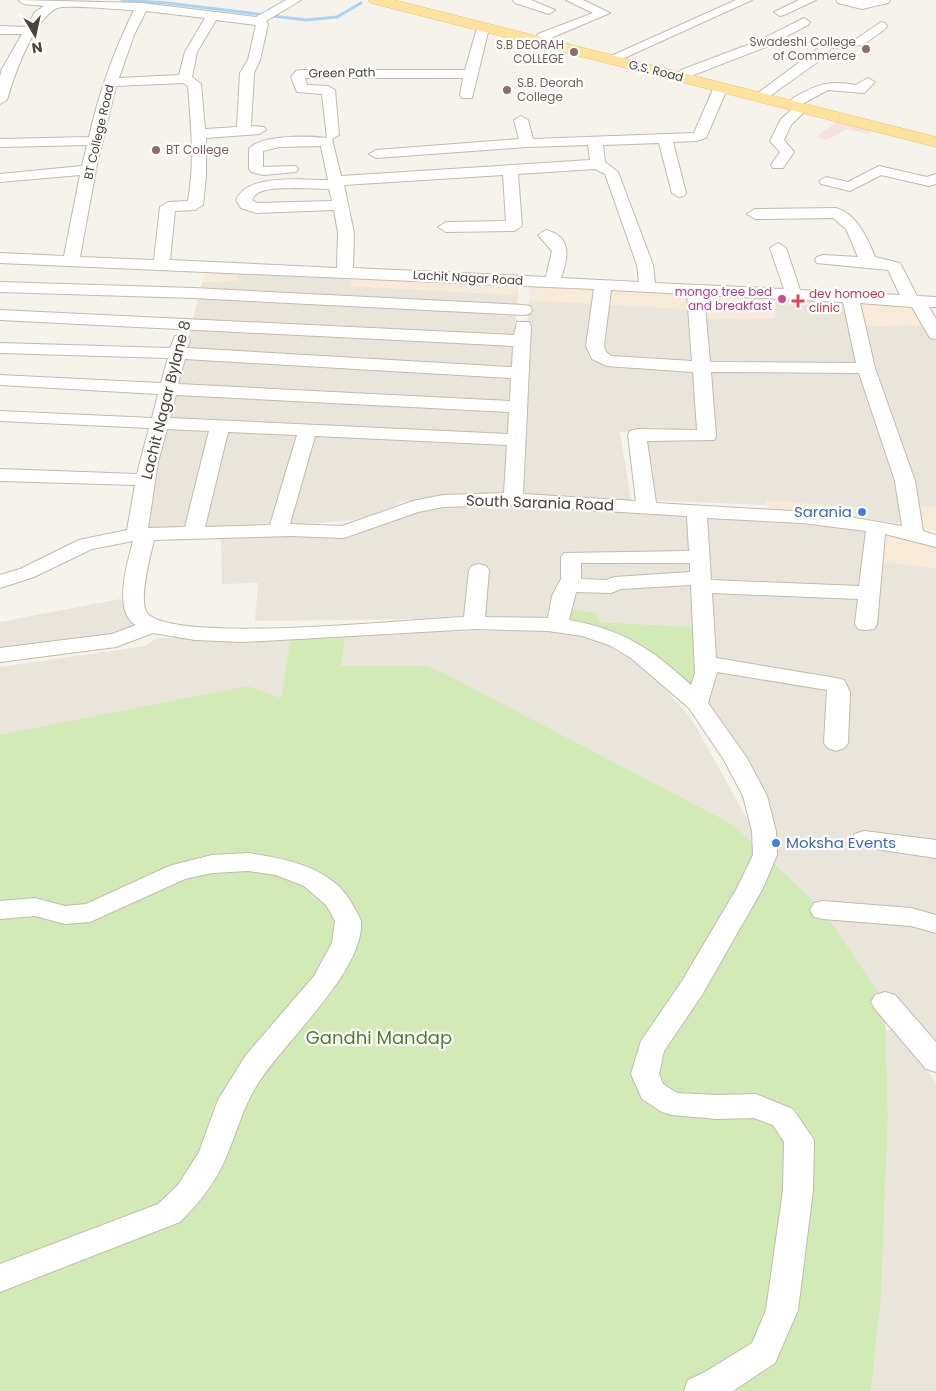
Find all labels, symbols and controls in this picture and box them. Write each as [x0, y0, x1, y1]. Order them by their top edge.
north arrow [10, 10, 60, 60]
place label: Swadeshi College of Commerce [750, 33, 856, 64]
place label: S.B DEORAH COLLEGE [496, 36, 564, 67]
text: N [30, 37, 44, 59]
marker: Swadeshi College of Commerce [860, 43, 872, 55]
marker: S.B DEORAH COLLEGE [568, 46, 580, 58]
street label: G.S. Road [627, 56, 685, 86]
street label: Green Path [309, 63, 375, 82]
place label: S.B. Deorah College [517, 74, 584, 105]
street label: BT College Road [79, 83, 118, 181]
marker: S.B. Deorah College [501, 84, 513, 96]
place label: BT College [166, 141, 229, 158]
marker: BT College [150, 144, 162, 156]
street label: Lachit Nagar Road [412, 266, 524, 289]
place label: mongo tree bed and breakfast [675, 283, 772, 314]
place label: dev homoeo clinic [809, 285, 885, 316]
marker: mongo tree bed and breakfast [776, 293, 788, 305]
marker: dev homoeo clinic [791, 294, 805, 308]
street label: Lachit Nagar Bylane 8 [136, 318, 195, 481]
street label: South Sarania Road [466, 489, 614, 516]
place label: Sarania [794, 501, 852, 522]
marker: Sarania [856, 506, 868, 518]
place label: Moksha Events [786, 832, 896, 853]
marker: Moksha Events [770, 837, 782, 849]
park label: Gandhi Mandap [306, 1025, 452, 1050]

